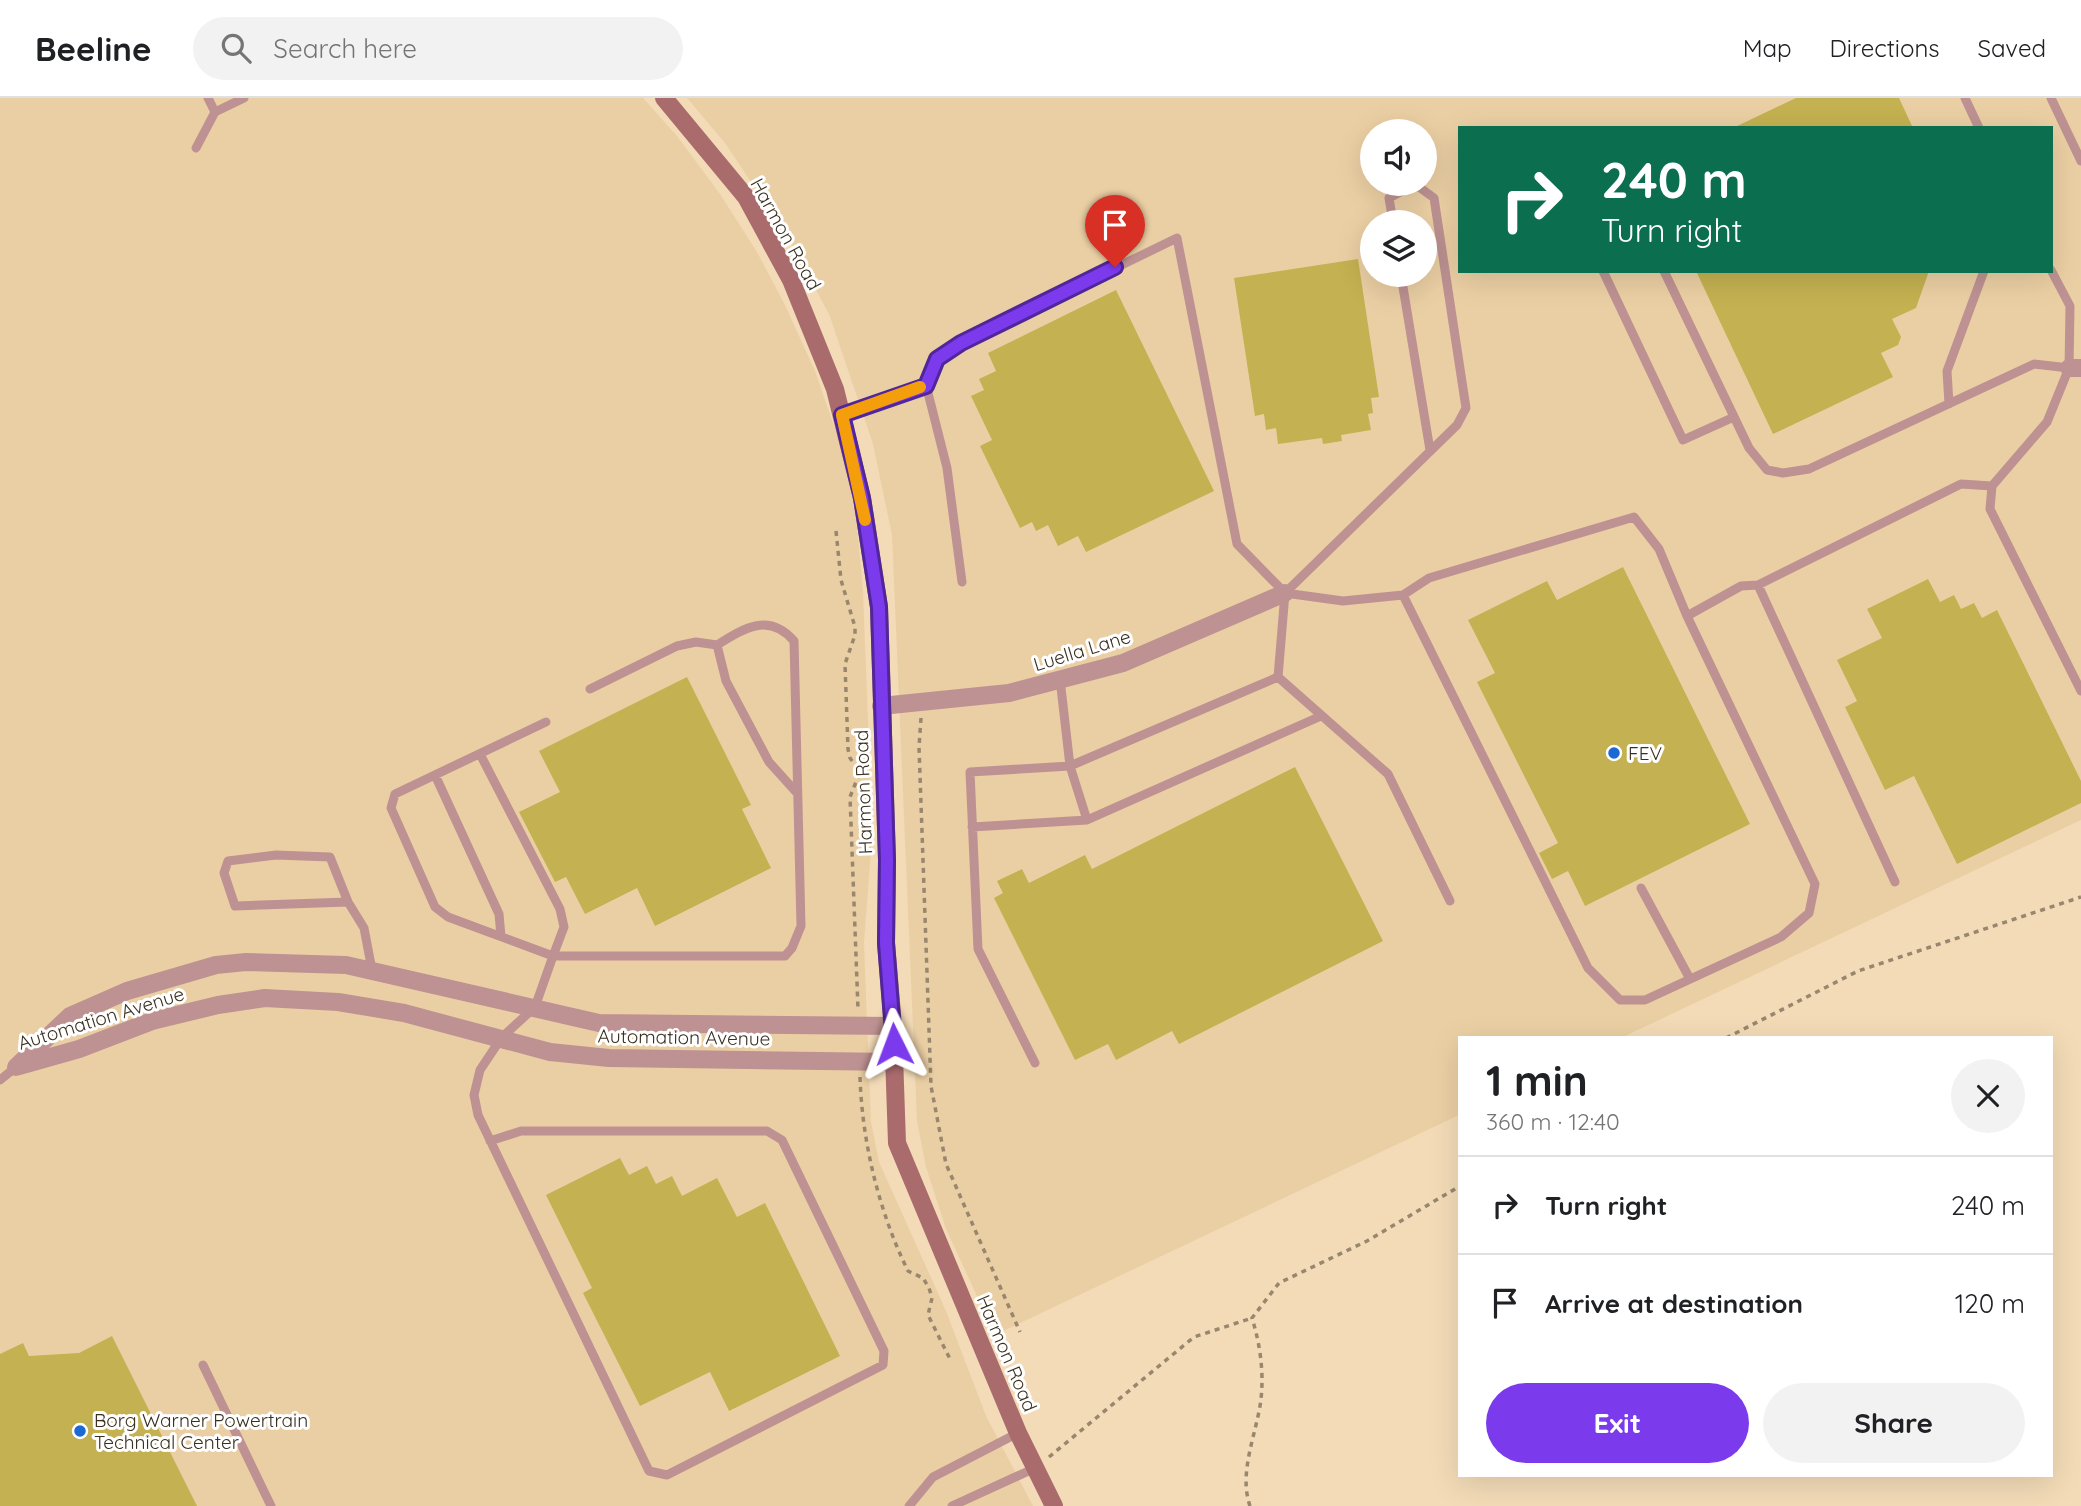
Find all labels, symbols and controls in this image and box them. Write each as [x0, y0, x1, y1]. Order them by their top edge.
search box [193, 17, 683, 80]
text: Beeline [35, 28, 151, 69]
icon: search [217, 29, 255, 67]
text: Search here [273, 32, 417, 65]
text: Map [1743, 33, 1792, 63]
text: Directions [1830, 33, 1940, 63]
text: Saved [1978, 33, 2046, 63]
map controls [1360, 119, 1437, 287]
button: sound [1360, 119, 1437, 196]
text: 240 m [1601, 149, 1747, 210]
icon: right [1486, 154, 1577, 245]
street label: Harmon Road [745, 174, 827, 294]
pin [1085, 195, 1145, 267]
icon: arrive [1096, 206, 1134, 244]
button: layers [1360, 210, 1437, 287]
text: Turn right [1601, 210, 1742, 250]
street label: Luella Lane [1030, 624, 1134, 676]
street label: Harmon Road [849, 729, 877, 855]
place label: FEV [1628, 741, 1662, 765]
marker: FEV [1606, 745, 1622, 761]
street label: Automation Avenue [15, 981, 187, 1055]
position arrow [857, 1007, 931, 1081]
street label: Automation Avenue [597, 1023, 771, 1051]
text: 1 min [1486, 1054, 1588, 1107]
button: close [1951, 1059, 2025, 1133]
text: 360 m · 12:40 [1486, 1107, 1620, 1136]
icon: right [1486, 1186, 1524, 1224]
text: Turn right [1545, 1189, 1667, 1222]
text: 240 m [1951, 1189, 2025, 1222]
icon: arrive [1486, 1284, 1524, 1322]
text: Arrive at destination [1545, 1287, 1803, 1320]
text: 120 m [1955, 1287, 2025, 1320]
street label: Harmon Road [972, 1291, 1042, 1415]
button: Exit [1486, 1383, 1749, 1463]
button: Share [1763, 1383, 2025, 1463]
place label: Borg Warner Powertrain Technical Center [94, 1408, 308, 1454]
marker: Borg Warner Powertrain Technical Center [72, 1423, 88, 1439]

